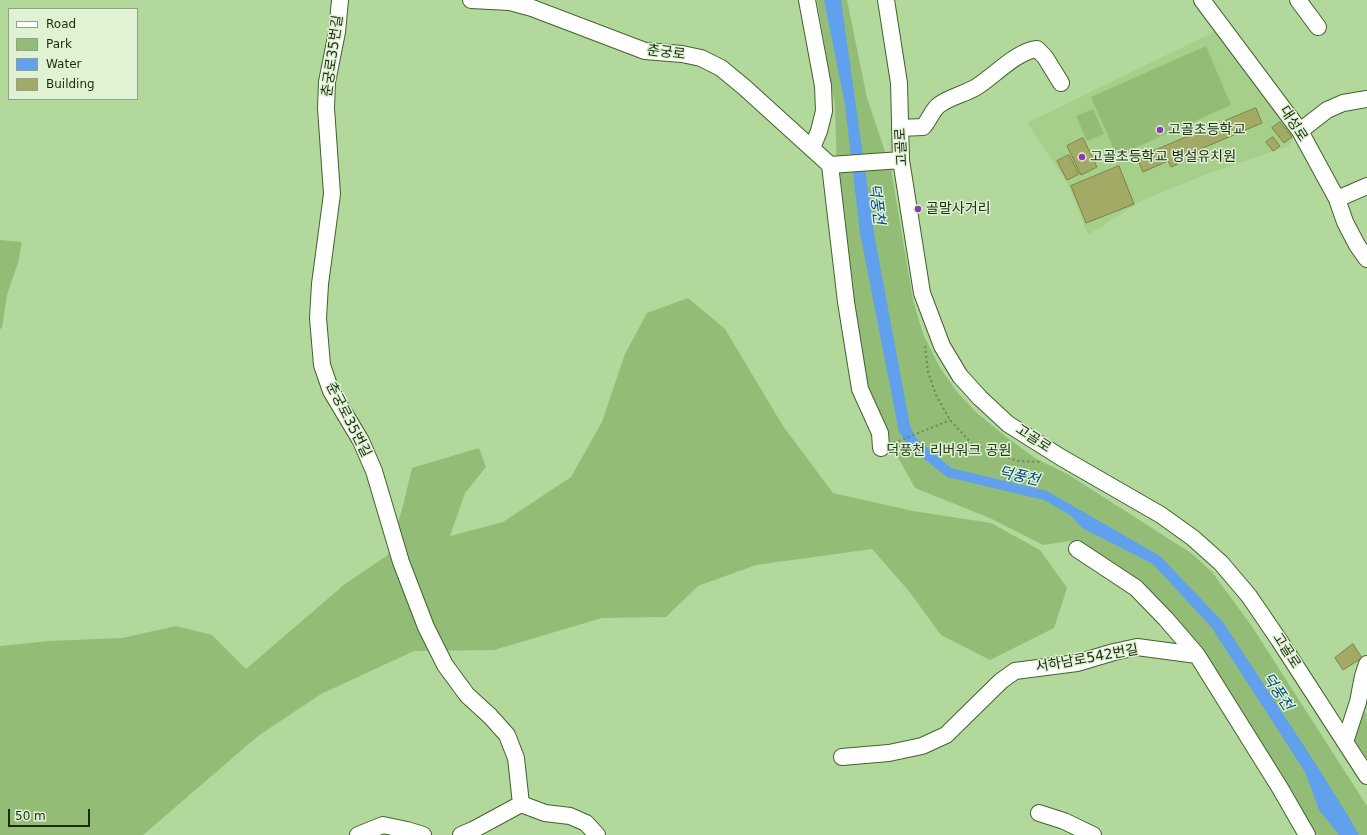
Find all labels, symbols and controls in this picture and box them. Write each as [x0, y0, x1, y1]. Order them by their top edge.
legend [8, 8, 138, 100]
street label: 춘궁로35번길 [319, 14, 347, 98]
text: Road [46, 17, 76, 31]
text: Park [46, 37, 72, 51]
street label: 춘궁로 [646, 42, 686, 64]
text: Water [46, 57, 81, 71]
text: Building [46, 77, 95, 91]
street label: 대성로 [1275, 103, 1311, 145]
place label: 고골초등학교 [1168, 122, 1245, 138]
marker: 고골초등학교 [1155, 125, 1165, 135]
street label: 고골로 [893, 127, 911, 167]
place label: 고골초등학교 병설유치원 [1090, 149, 1236, 165]
marker: 고골초등학교 병설유치원 [1077, 152, 1087, 162]
water label: 덕풍천 [865, 182, 887, 226]
place label: 골말사거리 [926, 201, 990, 217]
marker: 골말사거리 [913, 204, 923, 214]
street label: 춘궁로35번길 [322, 380, 374, 460]
street label: 고골로 [1012, 421, 1054, 457]
park label: 덕풍천 리버워크 공원 [887, 443, 1011, 459]
water label: 덕풍천 [997, 464, 1041, 490]
street label: 고골로 [1268, 630, 1304, 672]
street label: 서하남로542번길 [1034, 642, 1140, 676]
water label: 덕풍천 [1258, 670, 1296, 714]
scale bar [10, 801, 92, 827]
text: 50 m [15, 809, 46, 823]

